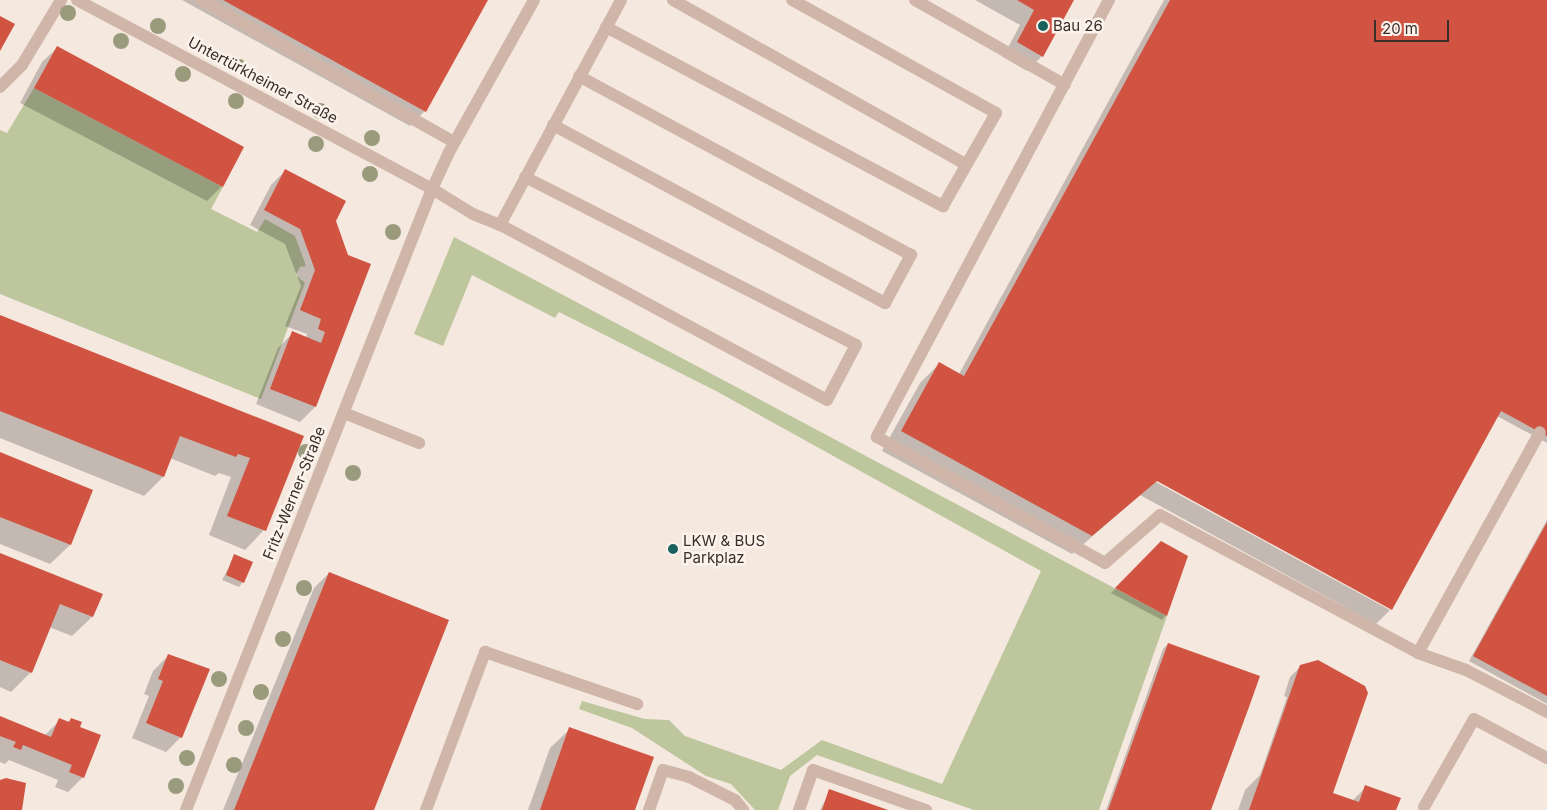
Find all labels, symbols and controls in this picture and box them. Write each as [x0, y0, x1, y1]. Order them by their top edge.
scale bar [1377, 10, 1452, 42]
place label: Bau 26 [1053, 17, 1103, 35]
text: 20 m [1382, 19, 1418, 38]
marker: Bau 26 [1037, 20, 1049, 32]
street label: Untertürkheimer Straße [185, 33, 341, 127]
street label: Fritz-Werner-Straße [259, 424, 329, 562]
place label: LKW & BUS Parkplaz [683, 531, 765, 566]
marker: LKW & BUS Parkplaz [667, 543, 679, 555]

